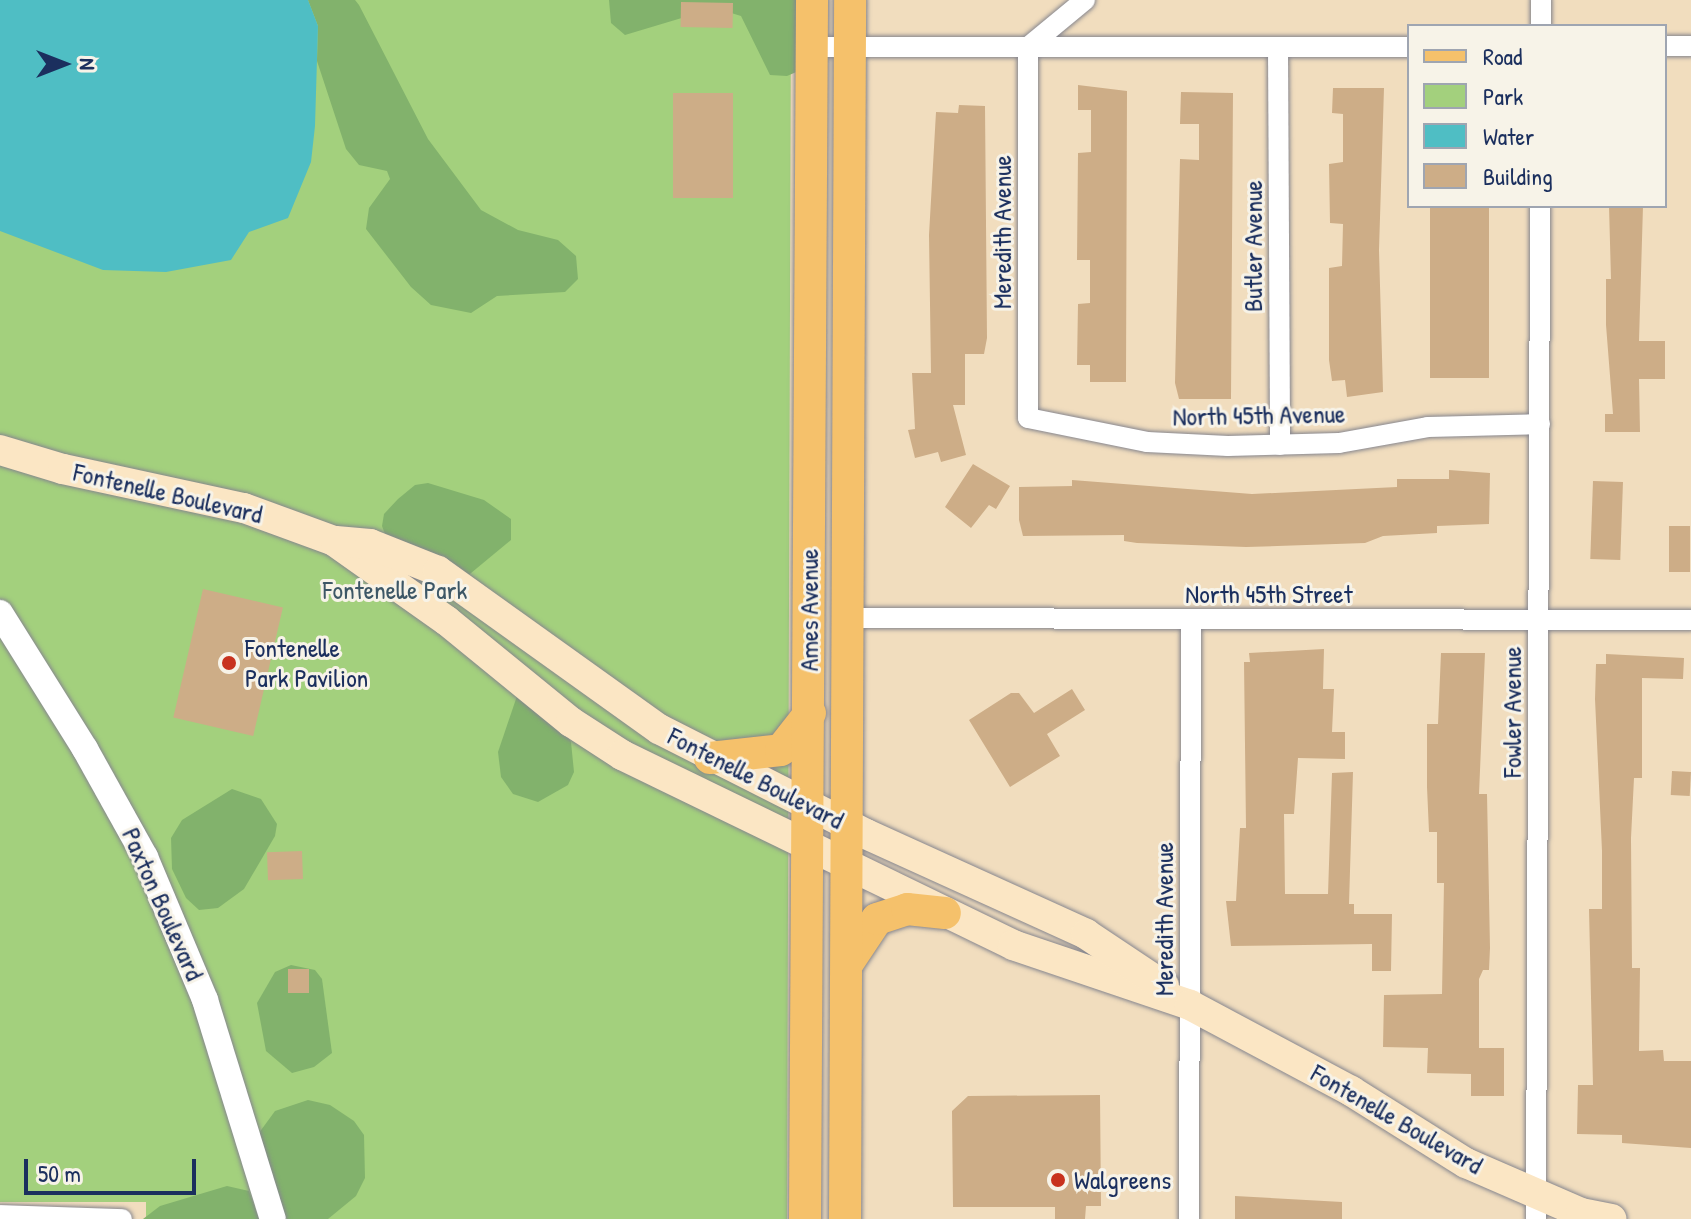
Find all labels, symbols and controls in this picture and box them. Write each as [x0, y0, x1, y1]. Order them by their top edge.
north arrow [24, 24, 104, 104]
legend [1407, 24, 1667, 208]
text: Road [1483, 40, 1522, 72]
text: N [73, 58, 103, 70]
text: Park [1483, 80, 1523, 112]
text: Water [1483, 120, 1534, 152]
street label: Meredith Avenue [986, 155, 1018, 309]
text: Building [1483, 160, 1553, 192]
street label: Butler Avenue [1237, 180, 1269, 312]
street label: North 45th Avenue [1172, 398, 1346, 432]
street label: Fontenelle Boulevard [70, 456, 266, 530]
street label: Ames Avenue [793, 549, 825, 671]
park label: Fontenelle Park [323, 574, 467, 606]
street label: North 45th Street [1185, 578, 1353, 610]
place label: Fontenelle Park Pavilion [245, 632, 368, 694]
street label: Fowler Avenue [1496, 646, 1528, 778]
marker: Fontenelle Park Pavilion [220, 654, 238, 672]
street label: Fontenelle Boulevard [663, 720, 849, 836]
street label: Paxton Boulevard [115, 823, 211, 985]
street label: Meredith Avenue [1148, 842, 1180, 996]
street label: Fontenelle Boulevard [1306, 1057, 1488, 1181]
scale bar [28, 1143, 200, 1193]
text: 50 m [38, 1157, 81, 1189]
place label: Walgreens [1074, 1164, 1171, 1196]
marker: Walgreens [1049, 1171, 1067, 1189]

